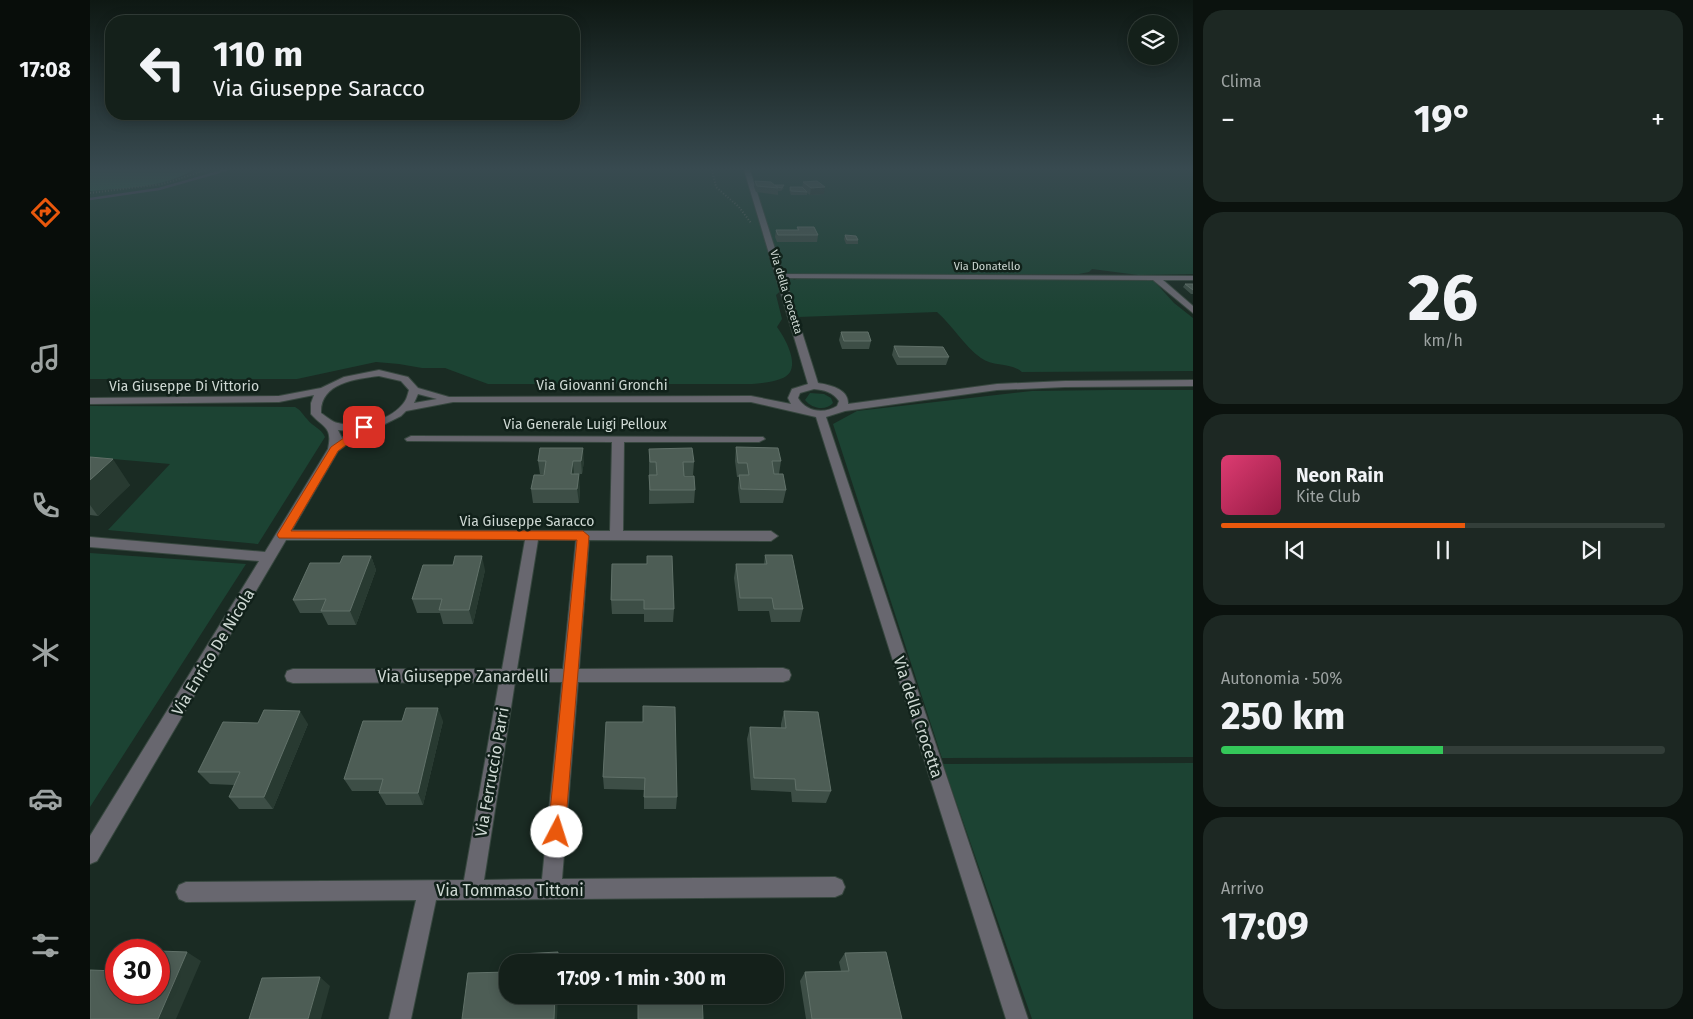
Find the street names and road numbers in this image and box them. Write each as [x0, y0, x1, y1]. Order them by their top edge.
street label: Via della Crocetta [767, 248, 805, 336]
street label: Via Donatello [954, 260, 1020, 273]
street label: Via Giovanni Gronchi [536, 377, 668, 394]
street label: Via Giuseppe Di Vittorio [109, 378, 259, 395]
street label: Via Generale Luigi Pelloux [503, 416, 667, 433]
street label: Via Giuseppe Saracco [460, 513, 594, 530]
street label: Via Enrico De Nicola [168, 585, 258, 719]
street label: Via della Crocetta [889, 654, 947, 780]
street label: Via Giuseppe Zanardelli [377, 667, 549, 686]
street label: Via Ferruccio Parri [471, 706, 513, 838]
street label: Via Tommaso Tittoni [436, 881, 584, 900]

